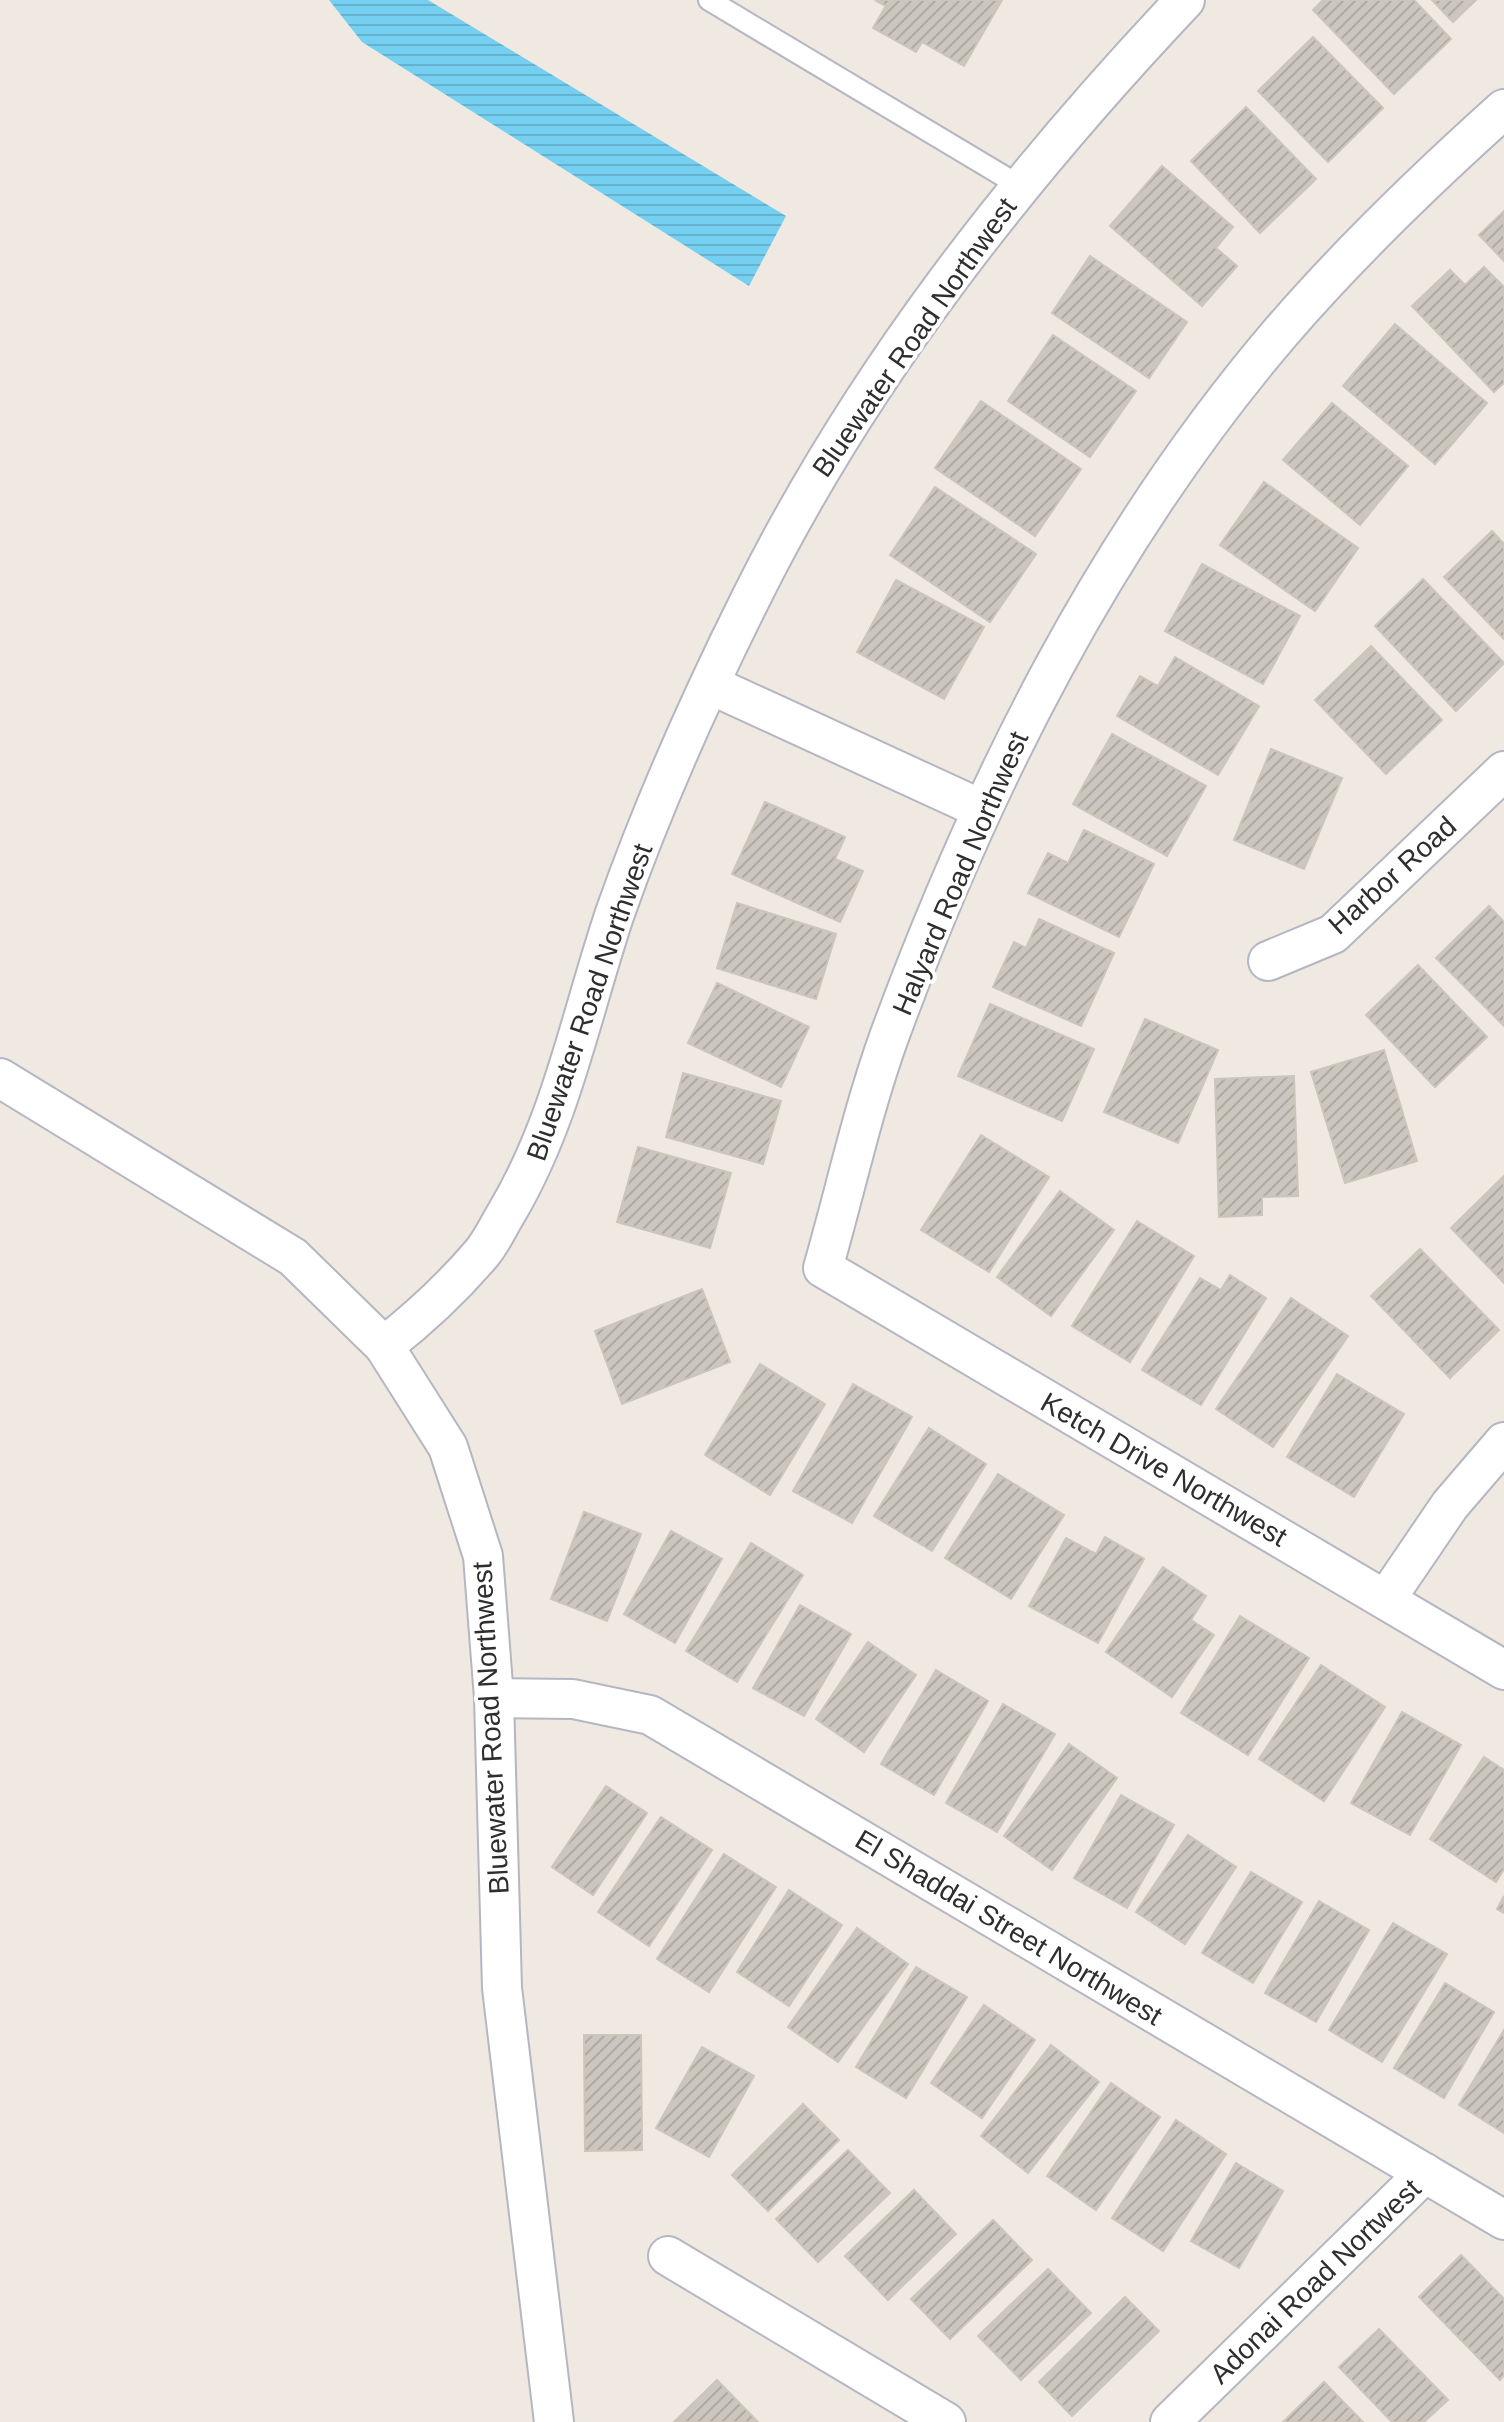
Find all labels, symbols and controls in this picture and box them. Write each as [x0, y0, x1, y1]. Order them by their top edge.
street label: Bluewater Road Northwest [806, 192, 1023, 483]
street label: Halyard Road Northwest [887, 727, 1034, 1020]
street label: Harbor Road [1322, 810, 1462, 941]
street label: Bluewater Road Northwest [521, 839, 658, 1165]
street label: Ketch Drive Northwest [1035, 1386, 1292, 1553]
street label: Bluewater Road Northwest [466, 1561, 515, 1895]
street label: El Shaddai Street Northwest [850, 1824, 1168, 2031]
street label: Adonai Road Nortwest [1204, 2173, 1427, 2390]

